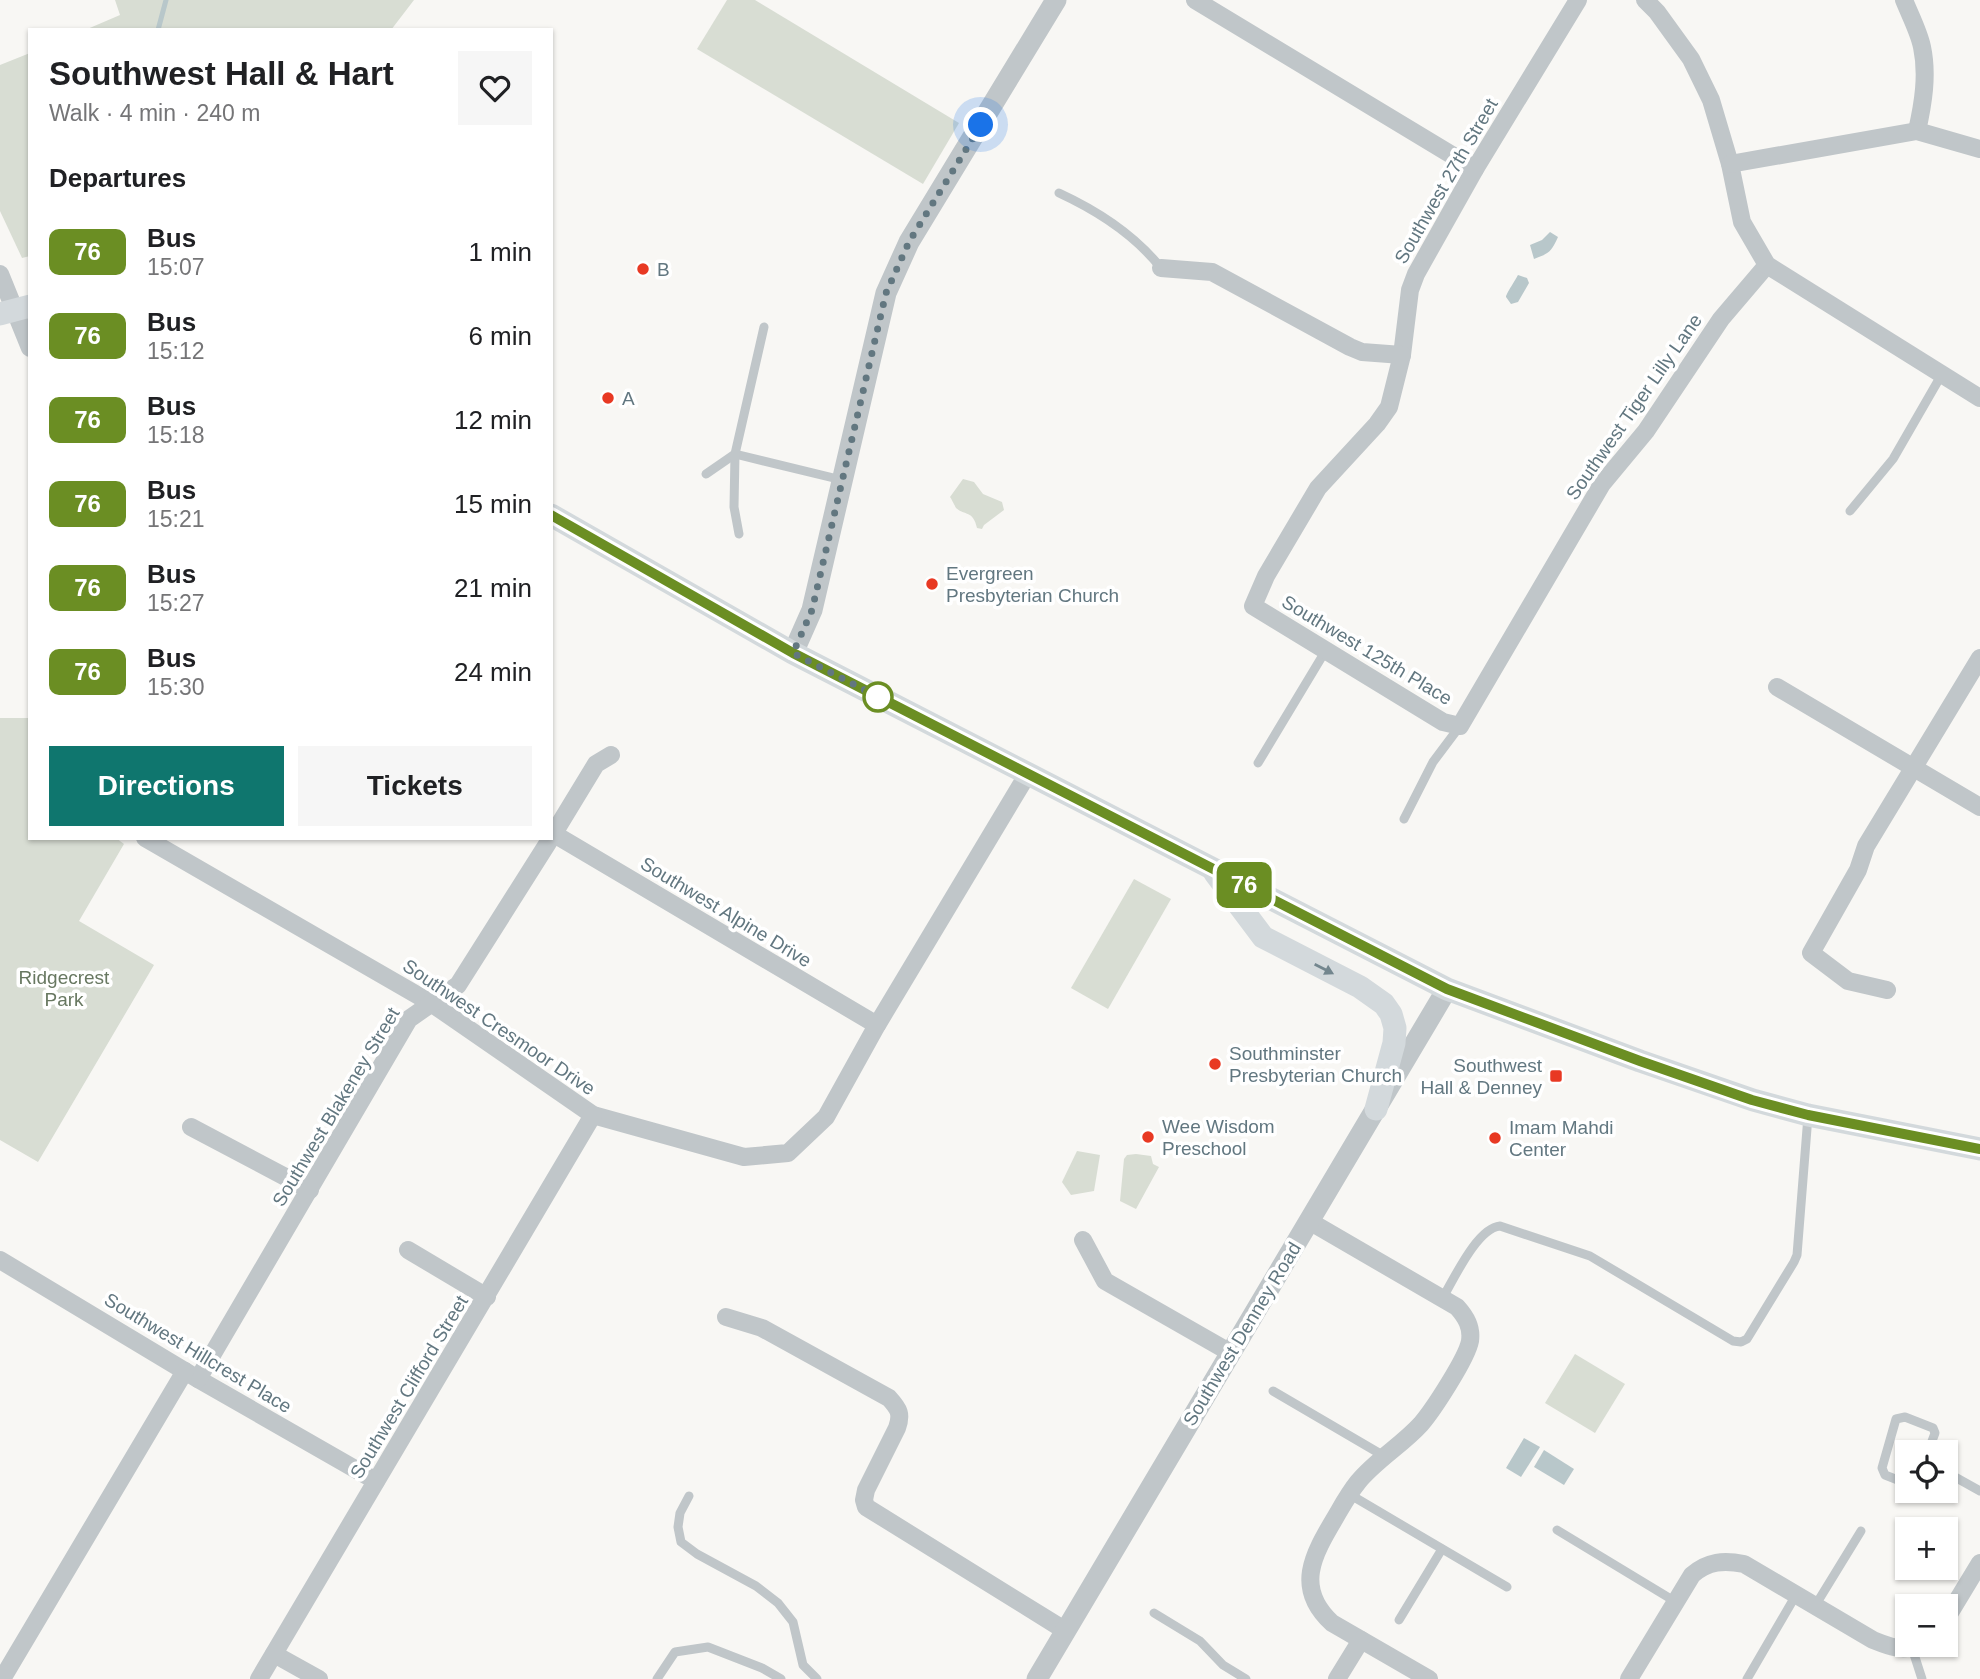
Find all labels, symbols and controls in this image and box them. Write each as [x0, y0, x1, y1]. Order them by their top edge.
button: heart [458, 51, 532, 125]
text: Southwest Hall & Hart [49, 55, 394, 92]
street label: Southwest 27th Street [1390, 94, 1502, 267]
text: Walk · 4 min · 240 m [49, 100, 260, 126]
your location [963, 107, 998, 142]
text: Departures [49, 163, 186, 193]
text: Bus [147, 223, 196, 253]
text: 1 min [468, 237, 532, 267]
text: 76 [74, 238, 101, 265]
text: 15:07 [147, 254, 205, 280]
place label: B [657, 259, 670, 280]
marker: B [635, 261, 651, 277]
text: Bus [147, 307, 196, 337]
street label: Southwest Tiger Lilly Lane [1562, 310, 1706, 504]
text: 6 min [468, 321, 532, 351]
text: 76 [74, 322, 101, 349]
text: 15:12 [147, 338, 205, 364]
place label: A [622, 388, 635, 409]
marker: A [600, 390, 616, 406]
text: Bus [147, 391, 196, 421]
text: 12 min [454, 405, 532, 435]
text: 76 [74, 406, 101, 433]
text: 15:18 [147, 422, 205, 448]
text: Bus [147, 475, 196, 505]
text: 15 min [454, 489, 532, 519]
text: 76 [74, 490, 101, 517]
text: 15:21 [147, 506, 205, 532]
text: Bus [147, 559, 196, 589]
place label: Evergreen Presbyterian Church [946, 563, 1119, 606]
text: 21 min [454, 573, 532, 603]
text: 76 [74, 574, 101, 601]
marker: Evergreen Presbyterian Church [924, 576, 940, 592]
text: 15:27 [147, 590, 205, 616]
street label: Southwest 125th Place [1278, 591, 1456, 709]
text: Bus [147, 643, 196, 673]
text: 24 min [454, 657, 532, 687]
text: 76 [74, 658, 101, 685]
text: 15:30 [147, 674, 205, 700]
unlabelled marker [863, 682, 893, 712]
button: Directions [49, 746, 284, 826]
button: Tickets [298, 746, 532, 826]
street label: Southwest Alpine Drive [637, 853, 815, 971]
line badge: 76 [1212, 862, 1276, 908]
text: 76 [1231, 871, 1257, 898]
street label: Southwest Cresmoor Drive [399, 955, 599, 1099]
one-way arrow [1314, 963, 1334, 974]
park label: Ridgecrest Park [19, 967, 110, 1010]
street label: Southwest Blakeney Street [268, 1003, 404, 1210]
place label: Southminster Presbyterian Church [1229, 1043, 1402, 1086]
place label: Southwest Hall & Denney [1421, 1055, 1543, 1098]
marker: Southminster Presbyterian Church [1207, 1056, 1223, 1072]
marker: Southwest Hall & Denney [1548, 1068, 1564, 1084]
place label: Wee Wisdom Preschool [1162, 1116, 1275, 1159]
place label: Imam Mahdi Center [1509, 1117, 1614, 1160]
marker: Wee Wisdom Preschool [1140, 1129, 1156, 1145]
marker: Imam Mahdi Center [1487, 1130, 1503, 1146]
street label: Southwest Denney Road [1179, 1239, 1305, 1429]
street label: Southwest Hillcrest Place [101, 1289, 295, 1417]
street label: Southwest Clifford Street [346, 1291, 472, 1482]
map controls [1895, 1440, 1958, 1657]
button: locate [1895, 1440, 1958, 1503]
button: + [1895, 1517, 1958, 1580]
button: − [1895, 1594, 1958, 1657]

